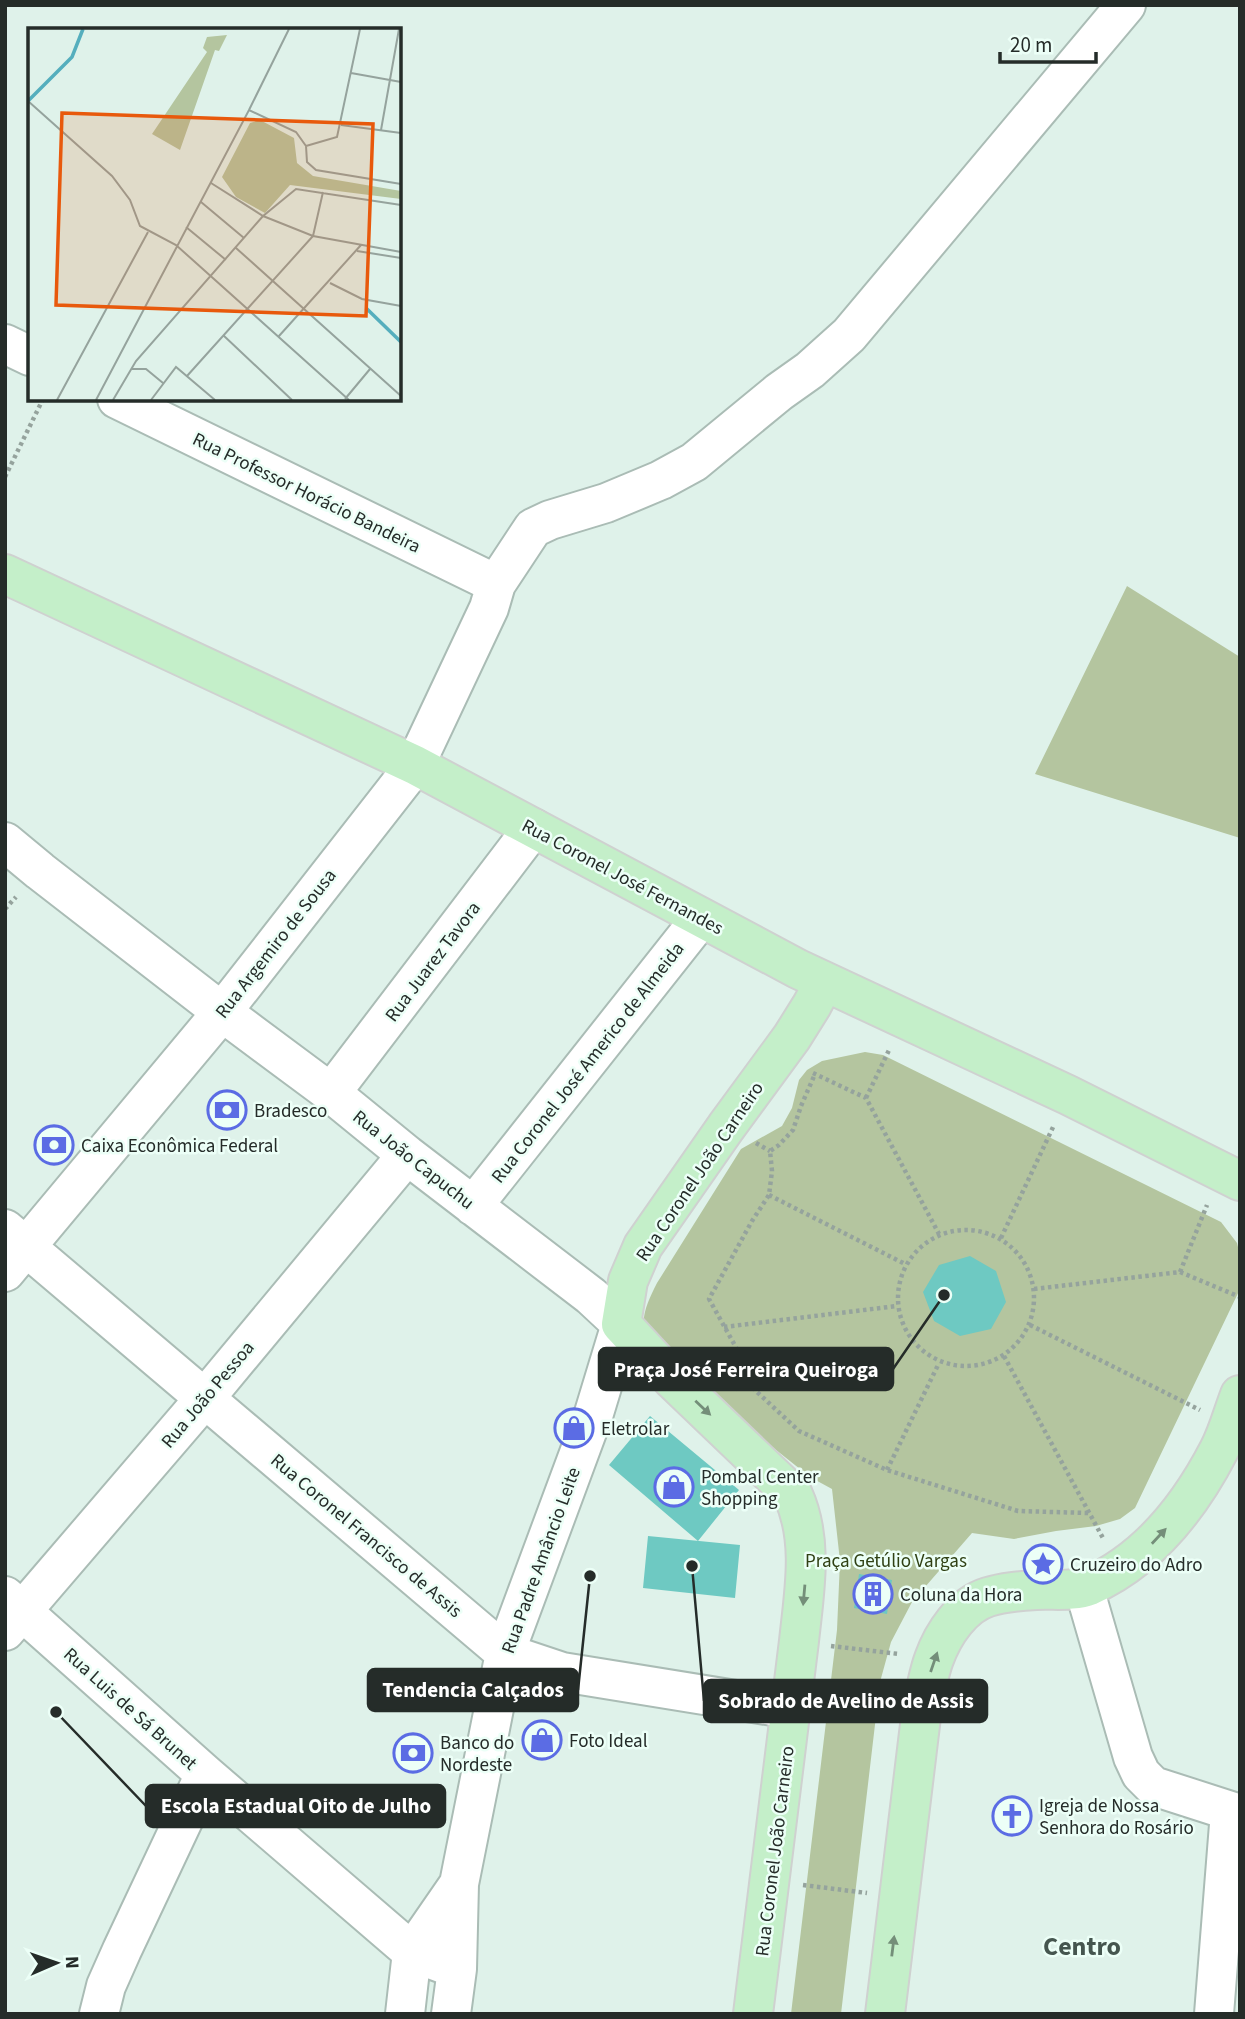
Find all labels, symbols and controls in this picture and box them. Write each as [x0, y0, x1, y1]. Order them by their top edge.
scale bar [1000, 21, 1096, 65]
inset map [28, 28, 401, 401]
text: 20 m [1010, 30, 1052, 60]
street label: Rua Professor Horácio Bandeira [188, 426, 425, 560]
street label: Rua Coronel José Fernandes [517, 813, 728, 942]
street label: Rua Argemiro de Sousa [209, 864, 343, 1024]
street label: Rua Juarez Tavora [379, 896, 487, 1028]
street label: Rua Coronel José Americo de Almeida [485, 937, 691, 1189]
street label: Rua Coronel João Carneiro [630, 1076, 771, 1267]
bank icon: Bradesco [206, 1089, 248, 1131]
place label: Bradesco [254, 1098, 327, 1125]
street label: Rua João Capuchu [346, 1104, 480, 1216]
bank icon: Caixa Econômica Federal [33, 1124, 75, 1166]
place label: Caixa Econômica Federal [81, 1133, 278, 1160]
street label: Rua João Pessoa [155, 1335, 261, 1454]
callout: Praça José Ferreira Queiroga [599, 1348, 893, 1390]
text: Praça José Ferreira Queiroga [613, 1355, 879, 1385]
one-way arrow [694, 1399, 711, 1415]
shop icon: Eletrolar [553, 1407, 595, 1449]
place label: Eletrolar [601, 1416, 670, 1443]
street label: Rua Coronel Francisco de Assis [264, 1448, 468, 1625]
street label: Rua Padre Amâncio Leite [495, 1464, 588, 1657]
place label: Pombal Center Shopping [701, 1464, 819, 1513]
shop icon: Pombal Center Shopping [653, 1466, 695, 1508]
one-way arrow [1151, 1527, 1167, 1545]
place icon: Cruzeiro do Adro [1022, 1543, 1064, 1585]
park label: Praça Getúlio Vargas [805, 1548, 967, 1575]
place label: Cruzeiro do Adro [1070, 1552, 1202, 1579]
building icon: Coluna da Hora [852, 1573, 894, 1615]
place label: Coluna da Hora [900, 1582, 1022, 1609]
one-way arrow [798, 1584, 809, 1606]
street label: Rua Luis de Sá Brunet [57, 1642, 203, 1777]
one-way arrow [929, 1651, 940, 1672]
callout: Tendencia Calçados [368, 1669, 578, 1711]
text: Tendencia Calçados [382, 1675, 564, 1705]
callout: Sobrado de Avelino de Assis [704, 1680, 987, 1722]
text: Sobrado de Avelino de Assis [718, 1686, 974, 1716]
shop icon: Foto Ideal [521, 1719, 563, 1761]
place label: Foto Ideal [569, 1728, 648, 1755]
place label: Banco do Nordeste [440, 1730, 514, 1779]
bank icon: Banco do Nordeste [392, 1732, 434, 1774]
street label: Rua Coronel João Carneiro [749, 1744, 802, 1958]
callout: Escola Estadual Oito de Julho [146, 1785, 445, 1827]
text: Escola Estadual Oito de Julho [161, 1791, 431, 1821]
place label: Igreja de Nossa Senhora do Rosário [1039, 1793, 1194, 1842]
church icon: Igreja de Nossa Senhora do Rosário [991, 1795, 1033, 1837]
north arrow [21, 1928, 91, 1998]
district label: Centro [1043, 1928, 1121, 1965]
one-way arrow [888, 1935, 899, 1957]
text: N [58, 1956, 85, 1969]

